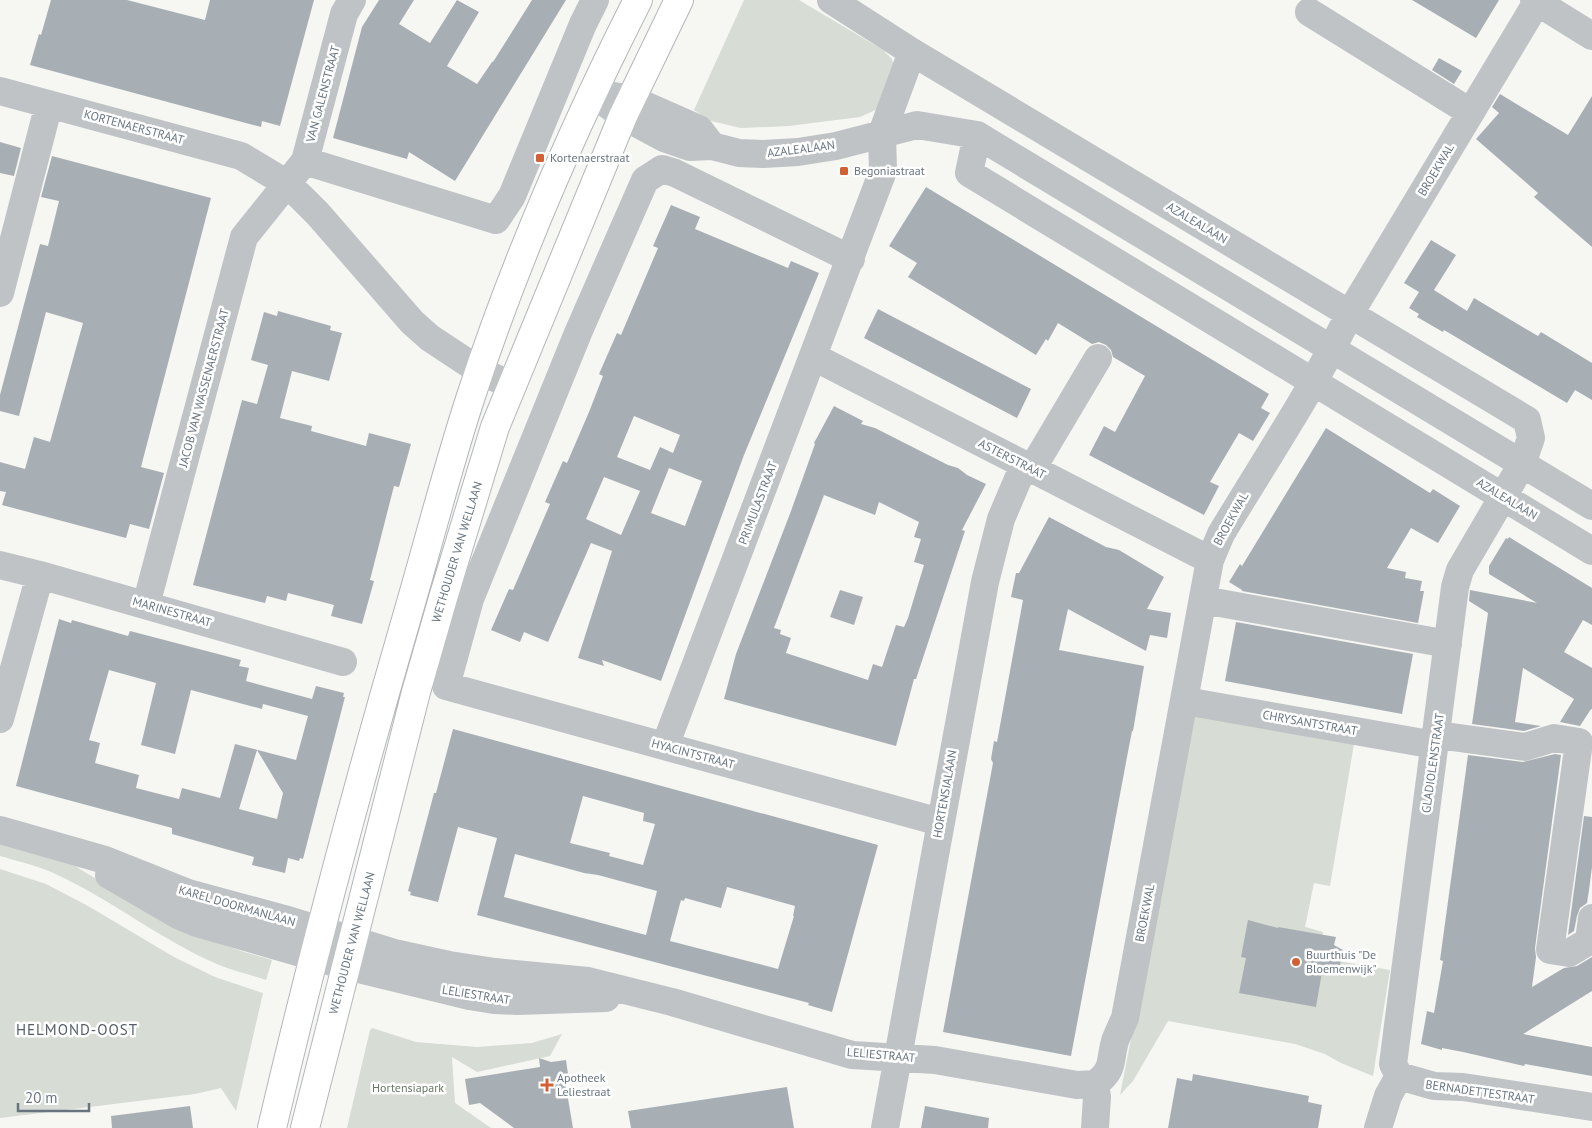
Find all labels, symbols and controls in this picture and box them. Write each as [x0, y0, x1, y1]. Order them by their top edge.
street label: VAN GALENSTRAAT [302, 44, 343, 145]
street label: KORTENAERSTRAAT [83, 106, 186, 147]
street label: AZALEALAAN [766, 137, 836, 160]
street label: BROEKWAL [1414, 141, 1457, 199]
place label: Kortenaerstraat [550, 150, 630, 165]
marker: Kortenaerstraat [534, 152, 546, 164]
place label: Begoniastraat [854, 163, 925, 178]
marker: Begoniastraat [838, 165, 850, 177]
street label: AZALEALAAN [1164, 199, 1230, 247]
street label: JACOB VAN WASSENAERSTRAAT [175, 307, 232, 470]
street label: ASTERSTRAAT [976, 435, 1049, 482]
street label: PRIMULASTRAAT [735, 459, 780, 546]
street label: AZALEALAAN [1474, 475, 1540, 523]
street label: WETHOUDER VAN WELLAAN [428, 480, 485, 624]
street label: BROEKWAL [1210, 490, 1251, 548]
street label: MARINESTRAAT [131, 593, 214, 630]
street label: CHRYSANTSTRAAT [1262, 707, 1359, 738]
street label: GLADIOLENSTRAAT [1418, 712, 1447, 814]
street label: HYACINTSTRAAT [650, 735, 737, 772]
street label: HORTENSIALAAN [929, 749, 960, 839]
street label: WETHOUDER VAN WELLAAN [325, 870, 378, 1016]
street label: KAREL DOORMANLAAN [177, 882, 297, 929]
street label: BROEKWAL [1132, 883, 1157, 943]
place label: Buurthuis "De Bloemenwijk" [1306, 947, 1376, 976]
marker: Buurthuis "De Bloemenwijk" [1290, 956, 1302, 968]
street label: LELIESTRAAT [441, 982, 511, 1007]
district label: HELMOND-OOST [16, 1020, 138, 1039]
street label: LELIESTRAAT [846, 1044, 916, 1065]
place label: Apotheek Leliestraat [557, 1070, 611, 1099]
street label: BERNADETTESTRAAT [1425, 1076, 1536, 1107]
marker: Apotheek Leliestraat [541, 1079, 553, 1091]
scale bar [18, 1080, 89, 1112]
park label: Hortensiapark [372, 1080, 444, 1095]
text: 20 m [25, 1088, 58, 1107]

